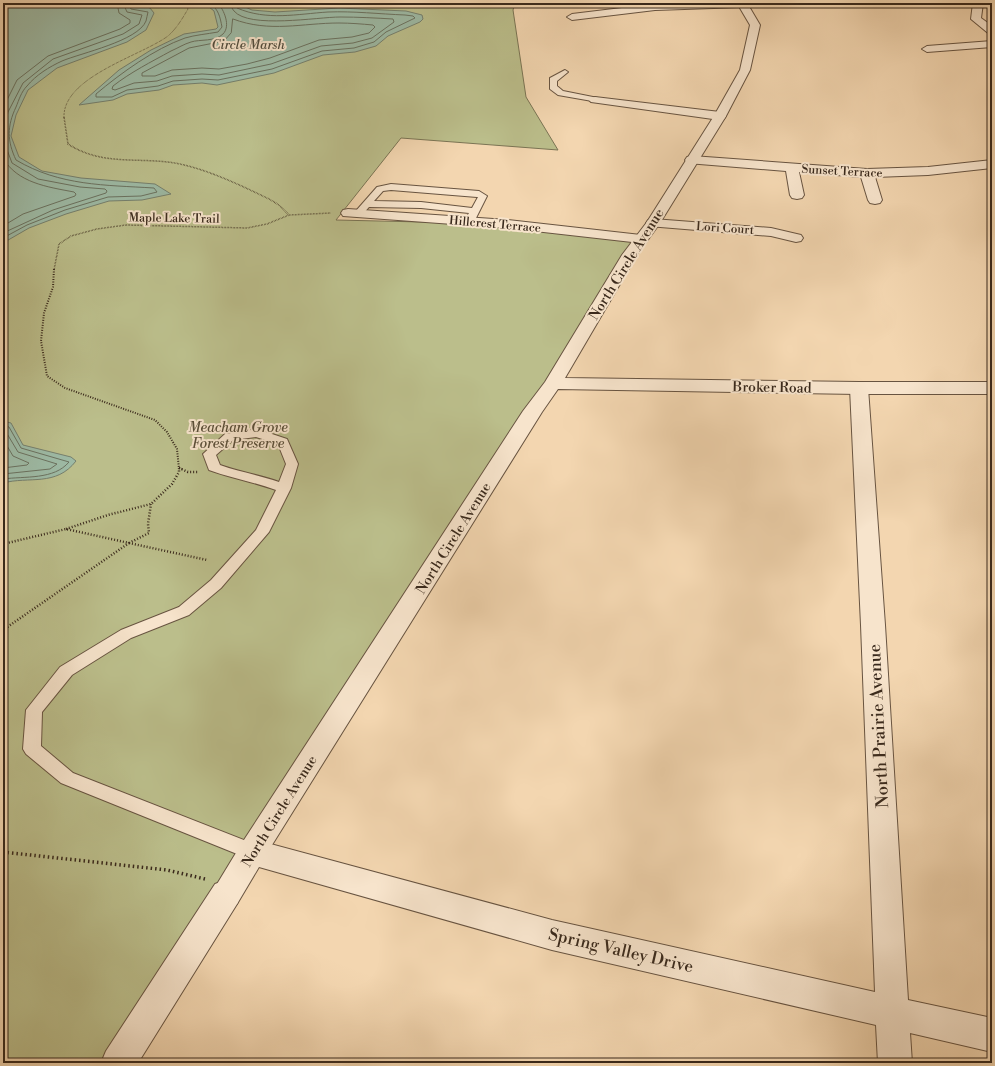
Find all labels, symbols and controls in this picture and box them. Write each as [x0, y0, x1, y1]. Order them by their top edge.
water label: Circle Marsh [211, 37, 285, 53]
street label: Sunset Terrace [801, 162, 883, 181]
street label: North Circle Avenue [585, 205, 668, 324]
street label: Maple Lake Trail [128, 210, 220, 227]
street label: Hillcrest Terrace [448, 213, 541, 236]
street label: Lori Court [695, 219, 755, 238]
street label: Broker Road [731, 378, 812, 398]
park label: Meacham Grove Forest Preserve [188, 419, 288, 453]
street label: North Circle Avenue [412, 479, 495, 598]
street label: North Prairie Avenue [864, 643, 894, 809]
street label: North Circle Avenue [238, 752, 321, 871]
street label: Spring Valley Drive [546, 924, 695, 978]

